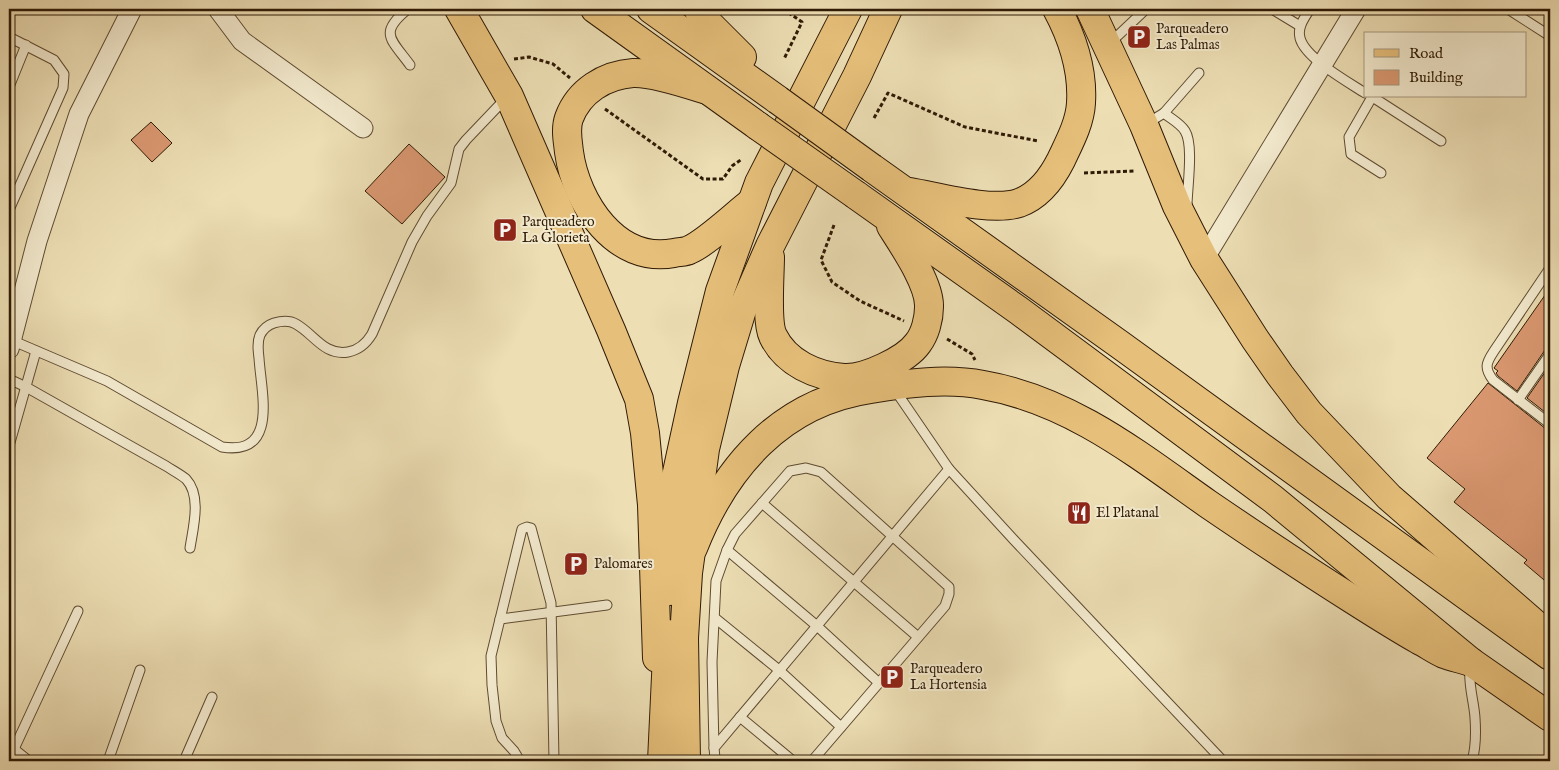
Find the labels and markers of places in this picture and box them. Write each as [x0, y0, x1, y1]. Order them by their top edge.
place label: Parqueadero Las Palmas [1156, 20, 1229, 54]
parking icon: Parqueadero Las Palmas [1126, 24, 1152, 50]
place label: Parqueadero La Glorieta [522, 213, 595, 247]
parking icon: Parqueadero La Glorieta [492, 217, 518, 243]
restaurant icon: El Platanal [1066, 500, 1092, 526]
place label: El Platanal [1096, 504, 1159, 522]
parking icon: Palomares [563, 551, 589, 577]
place label: Palomares [594, 555, 653, 573]
place label: Parqueadero La Hortensia [910, 660, 988, 694]
parking icon: Parqueadero La Hortensia [879, 664, 905, 690]

